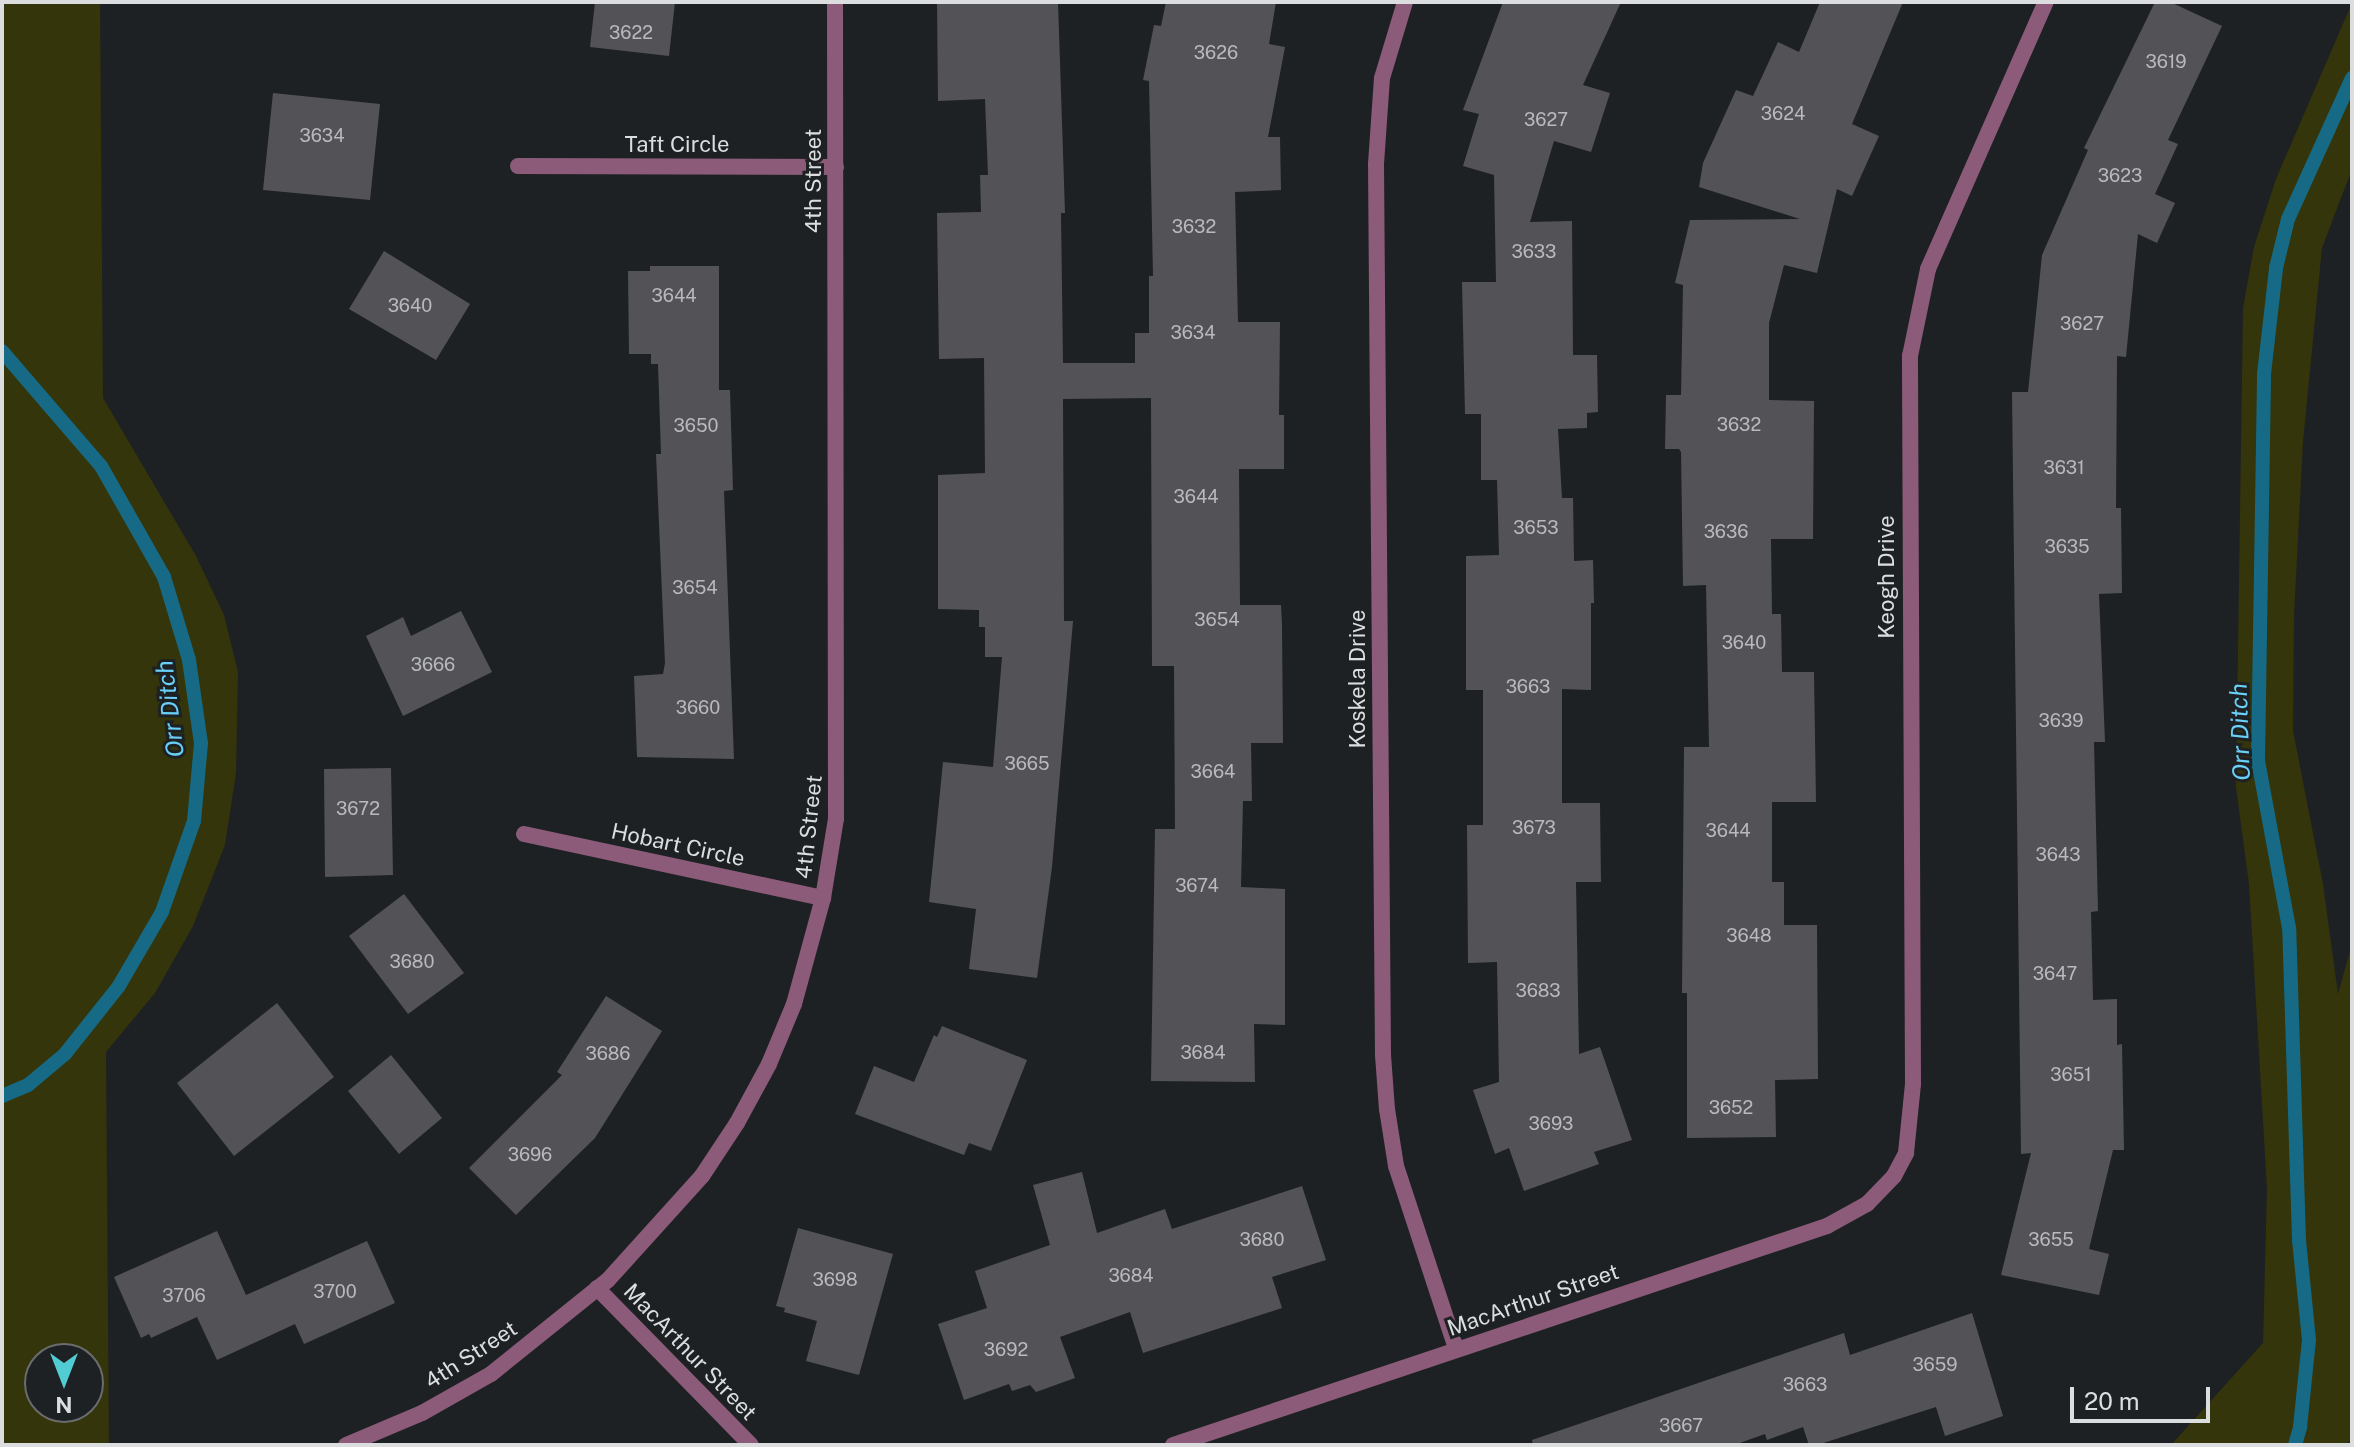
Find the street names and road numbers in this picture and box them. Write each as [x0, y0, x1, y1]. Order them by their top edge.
street label: 4th Street [801, 129, 827, 233]
street label: Taft Circle [624, 132, 730, 158]
street label: Keogh Drive [1874, 515, 1900, 639]
street label: Koskela Drive [1345, 610, 1371, 748]
street label: 4th Street [790, 774, 828, 880]
street label: Hobart Circle [609, 818, 747, 872]
street label: MacArthur Street [1444, 1258, 1622, 1342]
street label: MacArthur Street [618, 1278, 762, 1426]
street label: 4th Street [420, 1315, 522, 1395]

